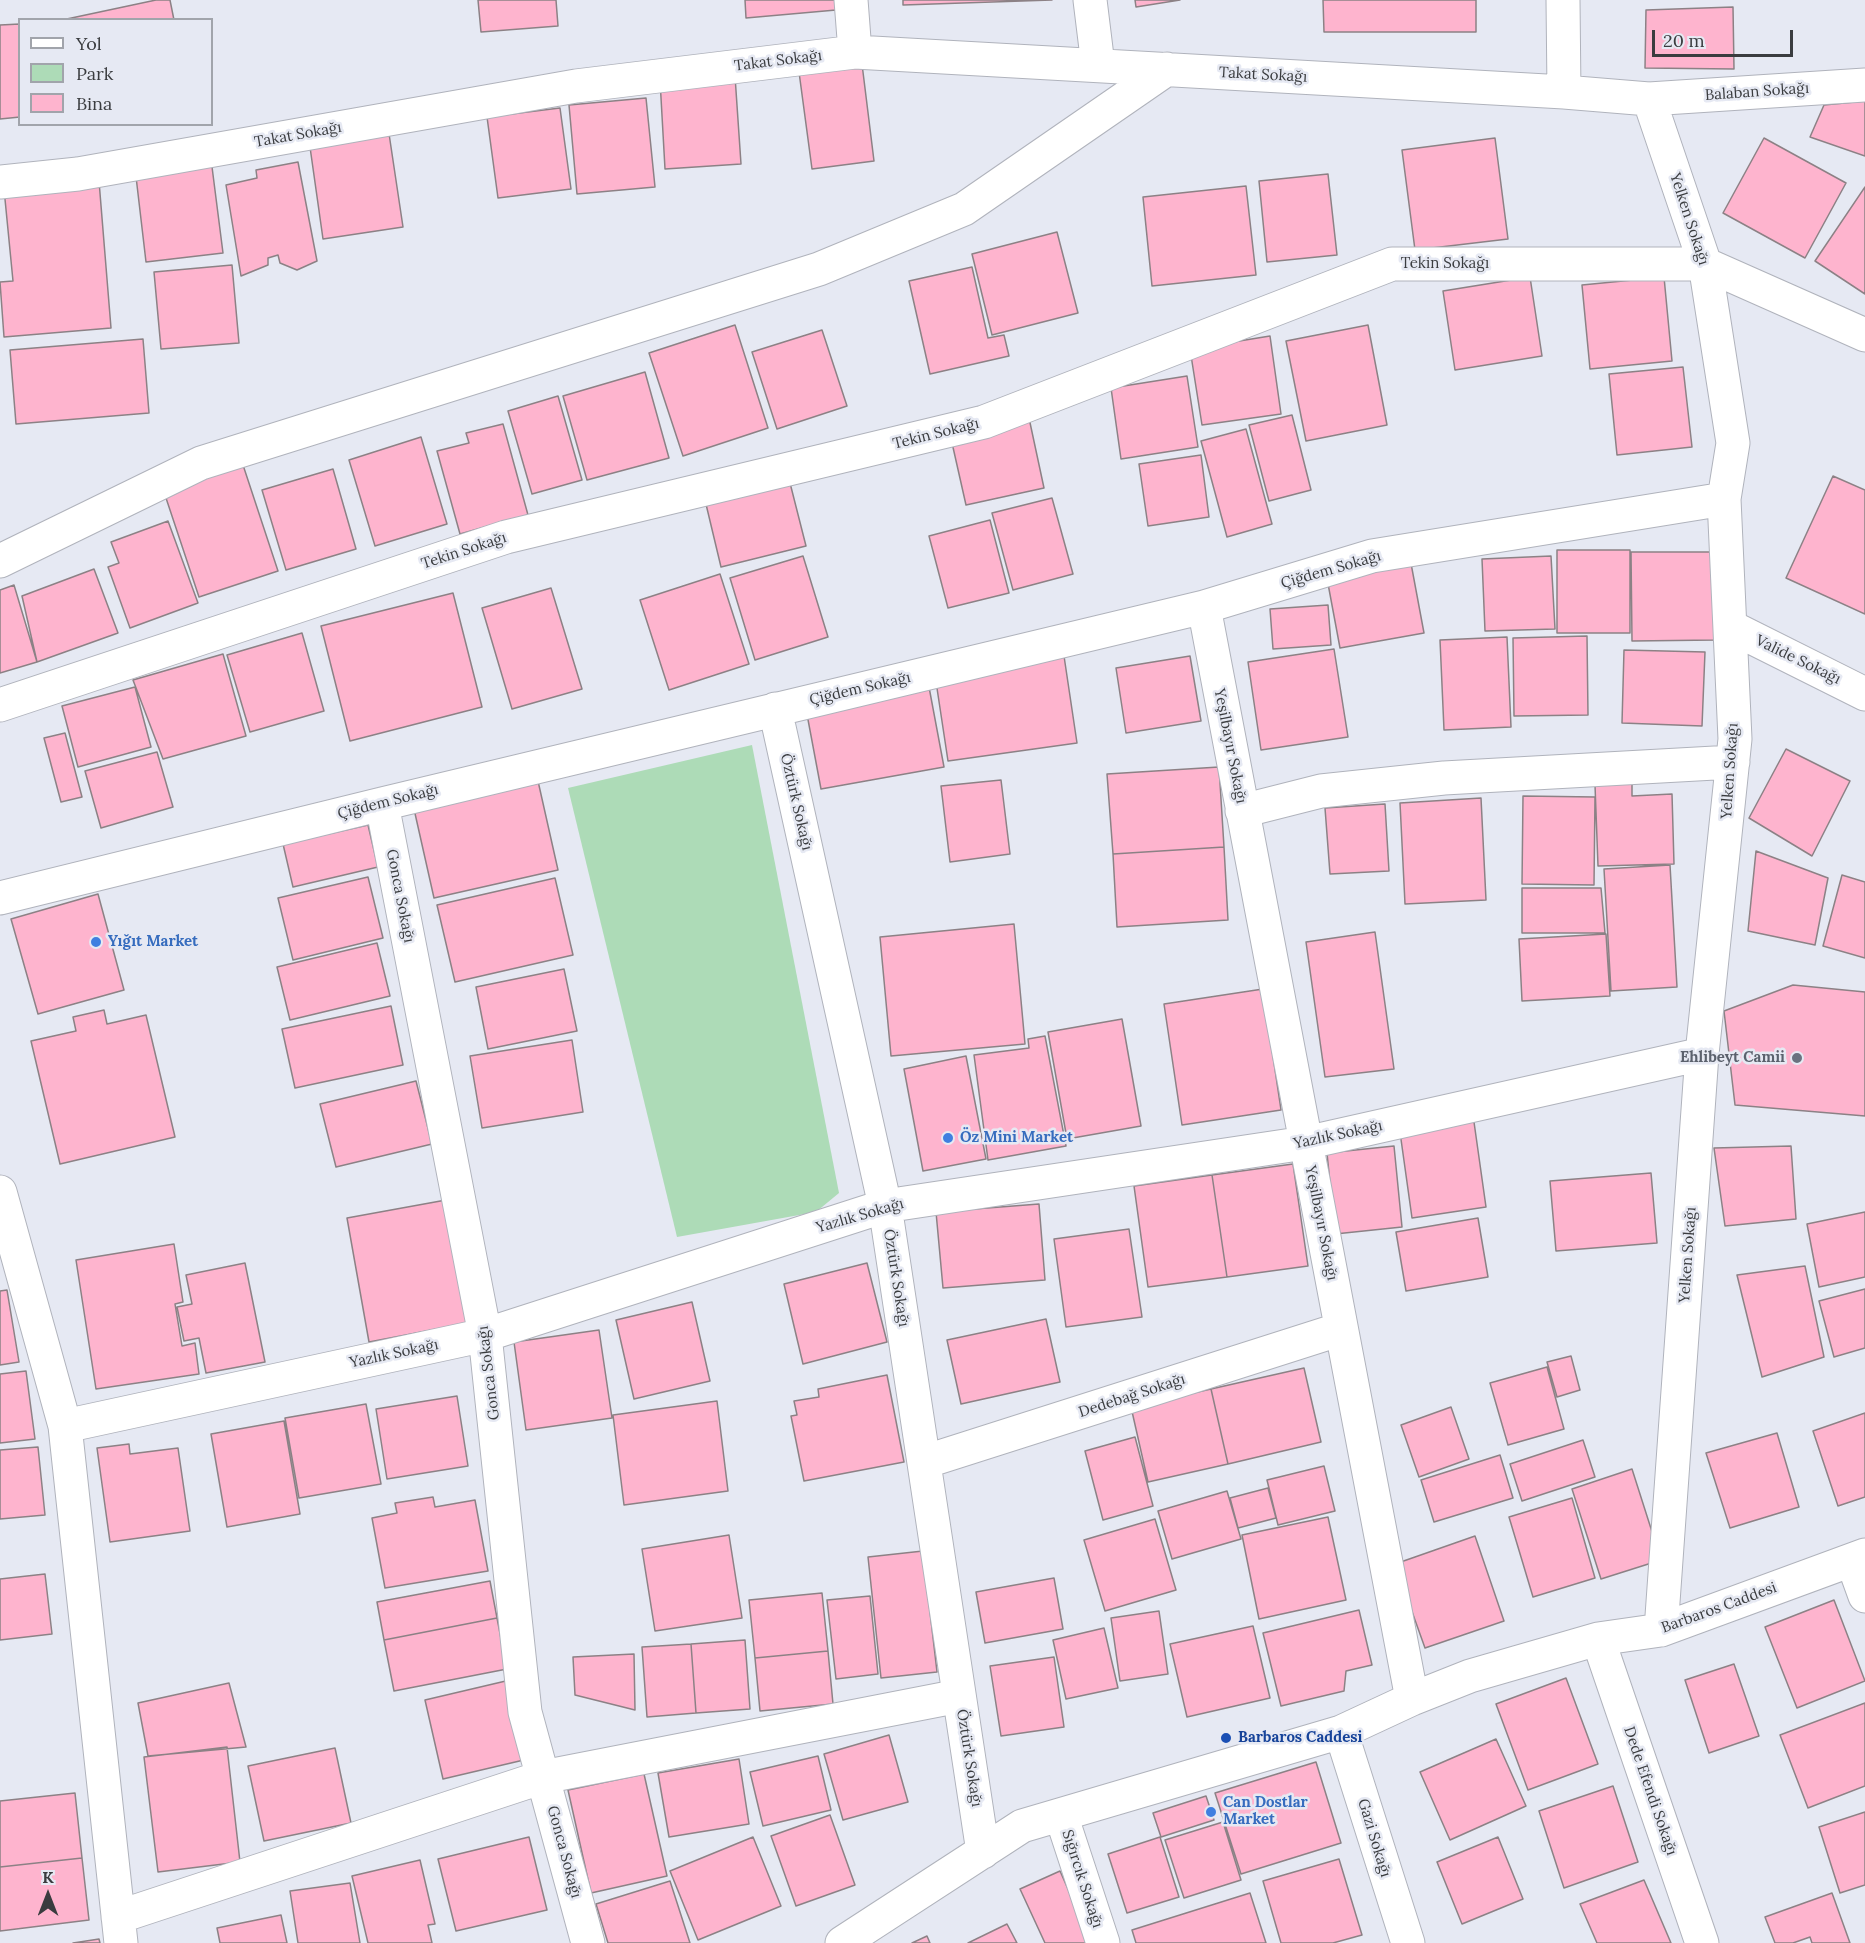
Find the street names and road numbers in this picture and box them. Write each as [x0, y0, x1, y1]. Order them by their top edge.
street label: Takat Sokağı [733, 47, 823, 75]
street label: Takat Sokağı [1218, 64, 1308, 86]
street label: Balaban Sokağı [1704, 79, 1810, 105]
street label: Takat Sokağı [253, 118, 343, 152]
street label: Yelken Sokağı [1666, 171, 1712, 267]
street label: Tekin Sokağı [1401, 255, 1489, 273]
street label: Tekin Sokağı [891, 415, 981, 453]
street label: Tekin Sokağı [419, 529, 509, 573]
street label: Çiğdem Sokağı [1279, 547, 1383, 593]
street label: Valide Sokağı [1753, 632, 1843, 688]
street label: Çiğdem Sokağı [808, 669, 912, 709]
street label: Yeşilbayır Sokağı [1210, 687, 1250, 805]
street label: Yelken Sokağı [1718, 722, 1742, 820]
street label: Öztürk Sokağı [776, 752, 816, 852]
street label: Çiğdem Sokağı [336, 781, 440, 823]
street label: Gonca Sokağı [382, 848, 418, 944]
street label: Yazlık Sokağı [1292, 1117, 1384, 1153]
street label: Yeşilbayır Sokağı [1301, 1164, 1341, 1282]
street label: Yazlık Sokağı [814, 1195, 906, 1237]
street label: Yelken Sokağı [1676, 1206, 1700, 1304]
street label: Öztürk Sokağı [879, 1228, 913, 1328]
street label: Gonca Sokağı [474, 1325, 504, 1421]
street label: Yazlık Sokağı [348, 1336, 440, 1372]
street label: Dedebağ Sokağı [1076, 1370, 1188, 1422]
street label: Barbaros Caddesi [1659, 1579, 1779, 1637]
street label: Öztürk Sokağı [952, 1708, 986, 1808]
street label: Dede Efendi Sokağı [1620, 1724, 1680, 1858]
street label: Gazi Sokağı [1354, 1797, 1394, 1879]
street label: Gonca Sokağı [543, 1804, 585, 1900]
street label: Sığırcık Sokağı [1058, 1828, 1106, 1930]

